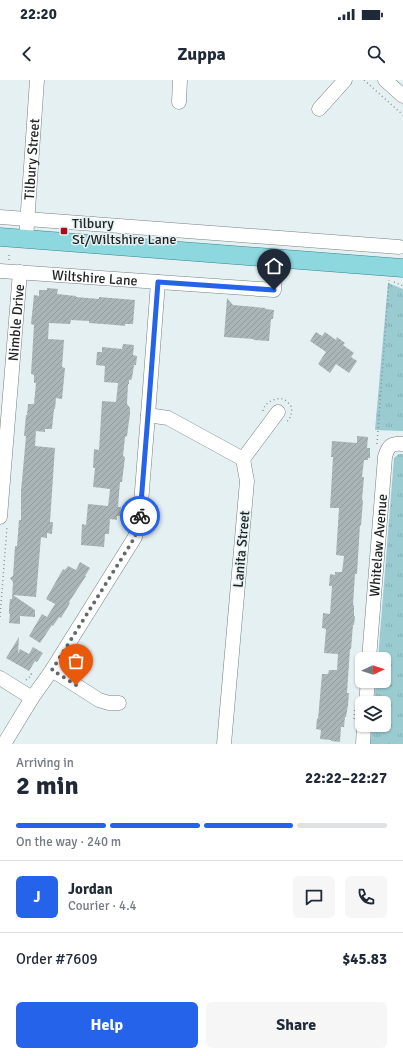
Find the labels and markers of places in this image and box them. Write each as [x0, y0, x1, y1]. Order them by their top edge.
place label: Tilbury St/Wiltshire Lane [72, 215, 176, 248]
marker: Tilbury St/Wiltshire Lane [59, 226, 69, 236]
pin [257, 249, 291, 290]
pin [59, 644, 93, 685]

